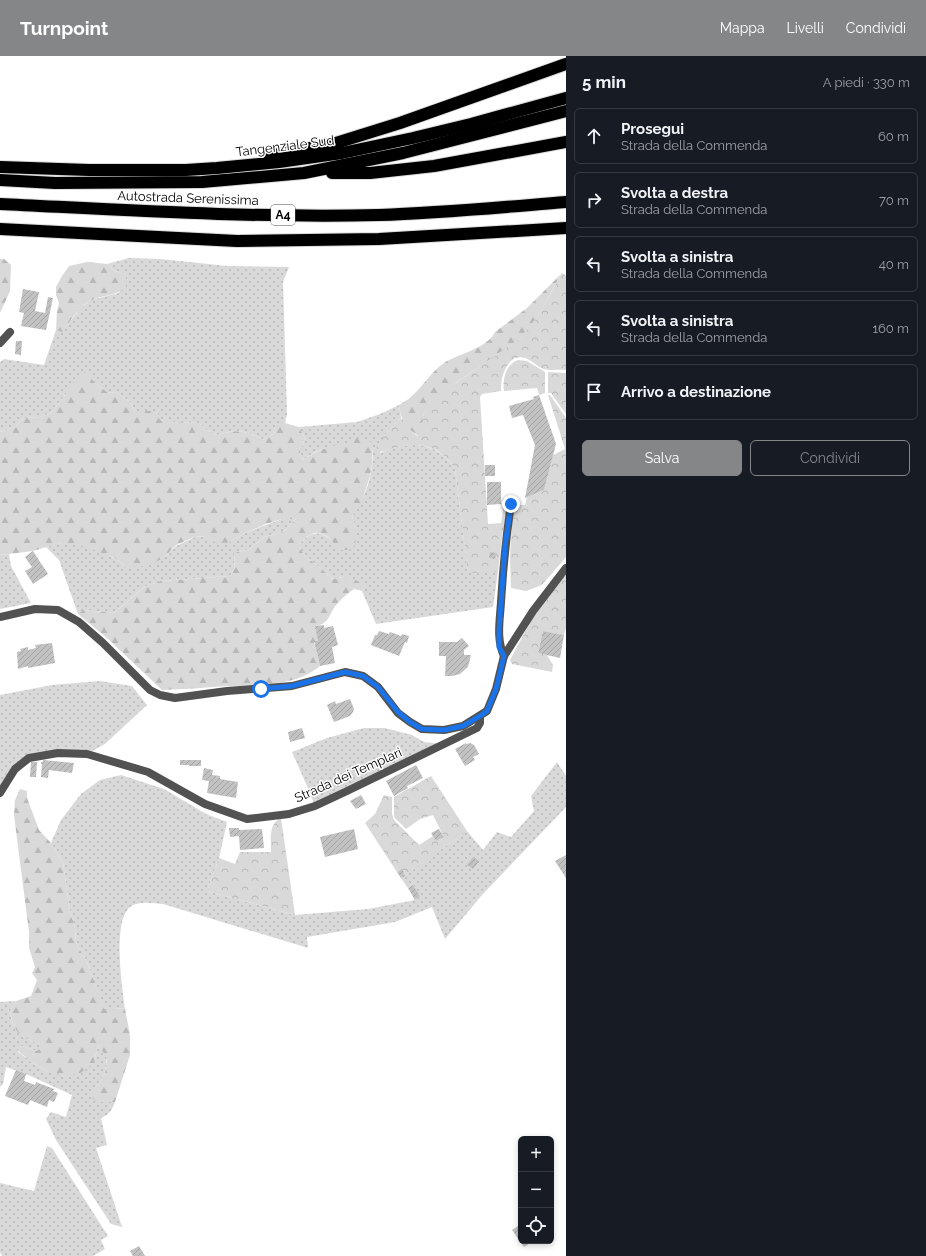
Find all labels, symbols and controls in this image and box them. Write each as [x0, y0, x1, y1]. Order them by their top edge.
text: Turnpoint [20, 17, 108, 39]
text: Mappa [720, 20, 765, 36]
text: Livelli [787, 20, 824, 36]
text: Condividi [846, 20, 906, 36]
text: 5 min [582, 72, 626, 92]
text: A piedi · 330 m [823, 75, 910, 90]
text: Prosegui [621, 120, 684, 138]
icon: ahead [583, 125, 605, 147]
text: 60 m [878, 129, 909, 144]
street label: Tangenziale Sud [235, 133, 335, 159]
text: Strada della Commenda [621, 138, 767, 153]
text: Svolta a destra [621, 184, 728, 202]
street label: Autostrada Serenissima [117, 188, 259, 208]
icon: right [583, 189, 605, 211]
text: 70 m [879, 193, 909, 208]
text: Strada della Commenda [621, 202, 767, 217]
road number: A4 [271, 205, 295, 225]
text: Svolta a sinistra [621, 248, 733, 266]
icon: left [583, 253, 605, 275]
text: 40 m [879, 257, 909, 272]
text: Strada della Commenda [621, 266, 767, 281]
text: Svolta a sinistra [621, 312, 733, 330]
icon: left [583, 317, 605, 339]
text: 160 m [872, 321, 909, 336]
text: Strada della Commenda [621, 330, 767, 345]
icon: arrive [583, 381, 605, 403]
text: Arrivo a destinazione [621, 383, 771, 401]
button: Salva [582, 440, 742, 476]
button: Condividi [750, 440, 910, 476]
route end [502, 495, 520, 513]
route start [252, 680, 270, 698]
street label: Strada dei Templari [292, 745, 404, 805]
map controls [518, 1136, 554, 1244]
button: + [518, 1136, 554, 1172]
button: − [518, 1172, 554, 1208]
button: locate [518, 1208, 554, 1244]

